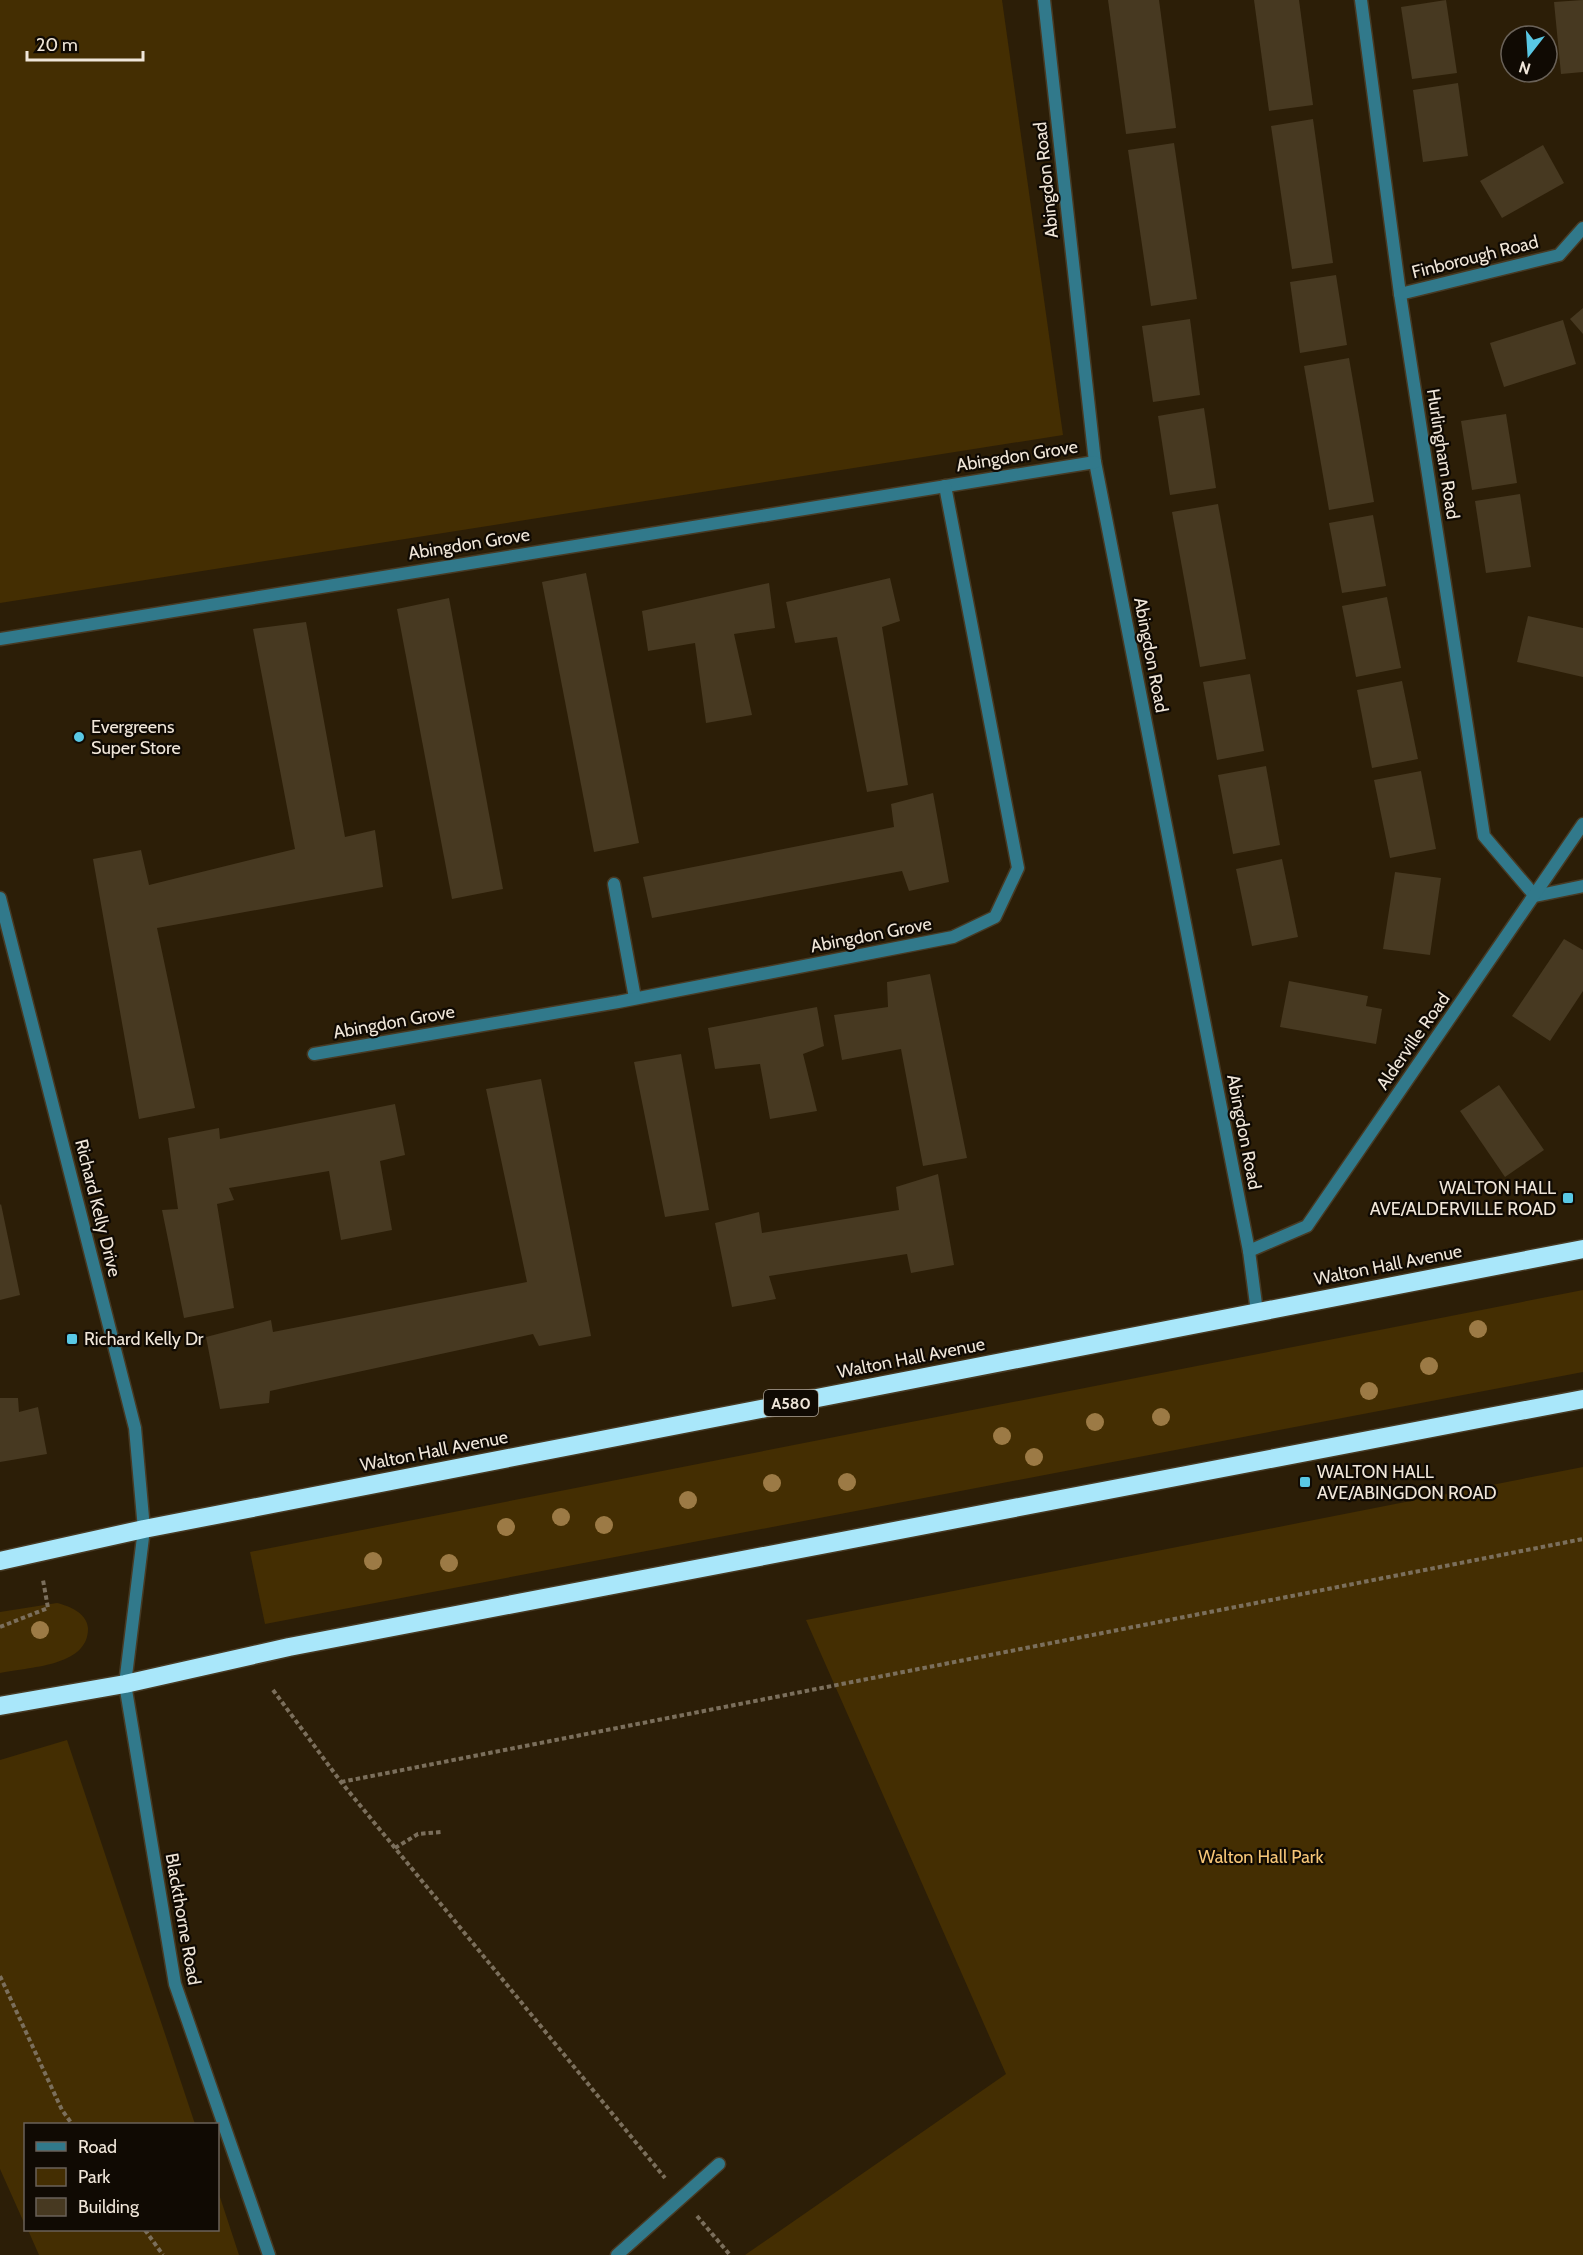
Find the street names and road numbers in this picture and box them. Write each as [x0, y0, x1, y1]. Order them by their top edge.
street label: Abingdon Road [1029, 121, 1063, 239]
street label: Finborough Road [1409, 231, 1541, 283]
street label: Hurlingham Road [1422, 387, 1464, 521]
street label: Abingdon Grove [955, 436, 1079, 476]
street label: Abingdon Grove [407, 524, 531, 564]
street label: Abingdon Road [1129, 595, 1173, 715]
street label: Abingdon Grove [809, 912, 933, 958]
street label: Alderville Road [1371, 988, 1455, 1094]
street label: Abingdon Grove [332, 1000, 456, 1044]
street label: Abingdon Road [1222, 1072, 1266, 1192]
street label: Richard Kelly Drive [70, 1137, 126, 1279]
street label: Walton Hall Avenue [1312, 1240, 1464, 1290]
street label: Walton Hall Avenue [835, 1333, 987, 1383]
road number: A580 [764, 1390, 818, 1416]
street label: Walton Hall Avenue [358, 1426, 510, 1476]
street label: Blackthorne Road [161, 1851, 205, 1987]

